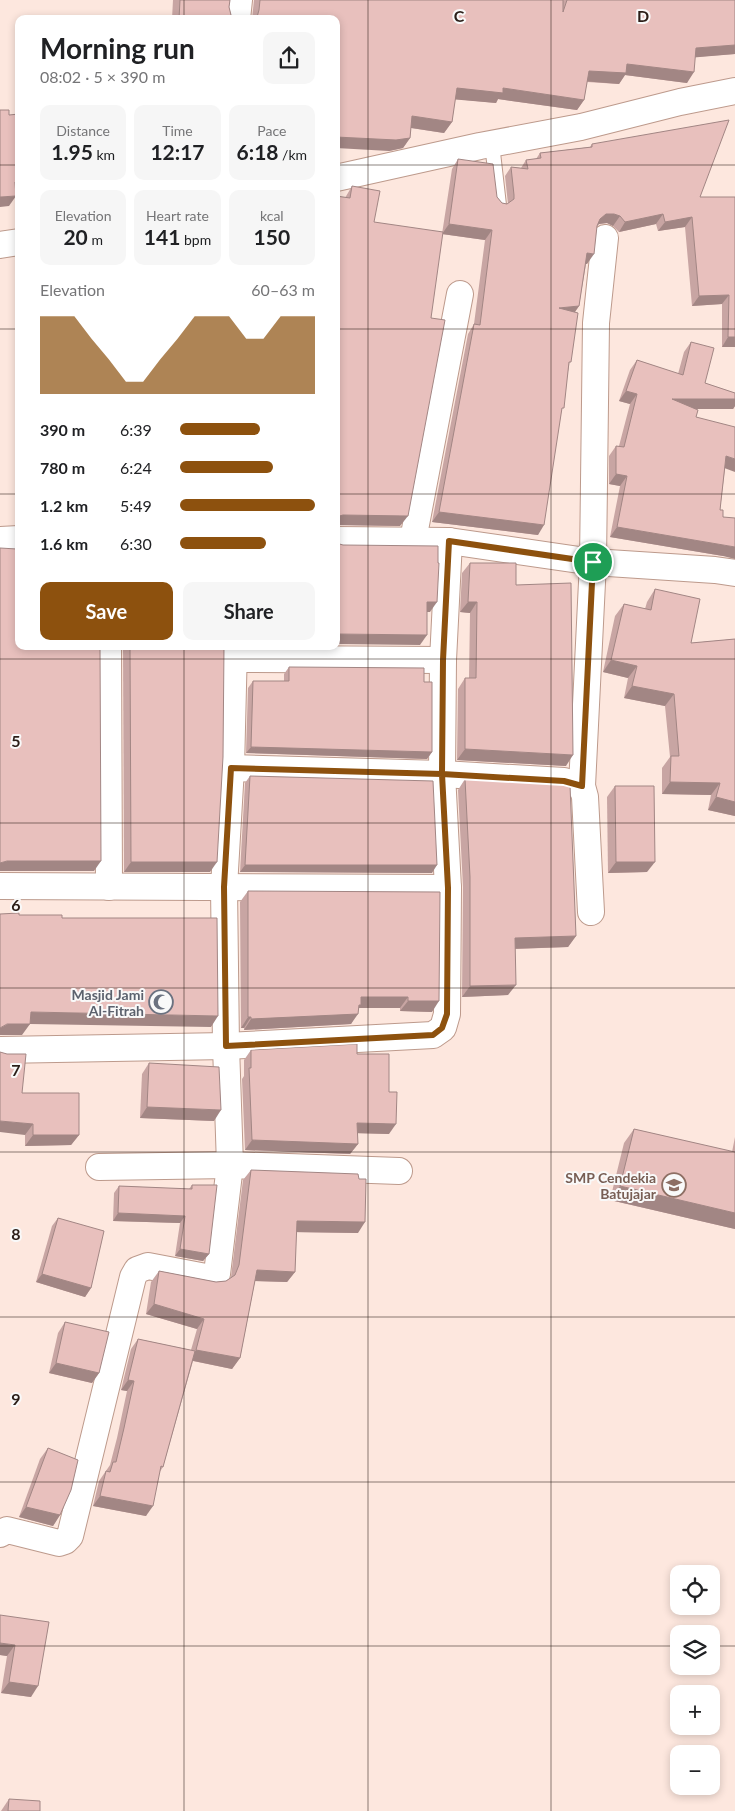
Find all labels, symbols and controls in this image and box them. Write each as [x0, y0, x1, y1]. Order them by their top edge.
text: C [454, 6, 465, 25]
text: D [637, 6, 649, 25]
text: Morning run [40, 31, 195, 65]
button: share [263, 32, 315, 84]
text: 08:02 · 5 × 390 m [40, 67, 165, 86]
text: Distance [56, 122, 110, 139]
text: Time [162, 122, 193, 139]
text: Pace [257, 122, 286, 139]
text: 1.95 [51, 139, 93, 164]
text: 12:17 [150, 139, 205, 164]
text: 6:18 [237, 139, 279, 164]
text: km [93, 146, 115, 163]
text: /km [279, 146, 307, 163]
text: Elevation [55, 207, 112, 224]
text: Heart rate [146, 207, 209, 224]
text: kcal [260, 207, 284, 224]
text: 20 [63, 224, 88, 249]
text: 141 [144, 224, 180, 249]
text: 150 [254, 224, 290, 249]
text: m [88, 231, 103, 248]
text: bpm [180, 231, 211, 248]
text: Elevation [40, 280, 105, 299]
text: 60–63 m [251, 280, 315, 299]
text: 390 m [40, 420, 85, 439]
text: 6:39 [120, 420, 152, 439]
text: 780 m [40, 458, 85, 477]
text: 6:24 [120, 458, 152, 477]
text: 1.2 km [40, 496, 88, 515]
text: 5:49 [120, 496, 152, 515]
text: 1.6 km [40, 534, 88, 553]
text: 6:30 [120, 534, 152, 553]
pin [572, 541, 614, 583]
icon: arrive [579, 548, 607, 576]
button: Save [40, 582, 173, 640]
button: Share [183, 582, 315, 640]
text: 5 [11, 731, 21, 750]
text: 6 [11, 895, 21, 914]
place label: Masjid Jami Al-Fitrah [71, 986, 144, 1019]
mosque icon: Masjid Jami Al-Fitrah [148, 989, 174, 1015]
text: 7 [11, 1060, 21, 1079]
place label: SMP Cendekia Batujajar [565, 1169, 657, 1202]
school or university icon: SMP Cendekia Batujajar [661, 1172, 687, 1198]
text: 8 [11, 1224, 21, 1243]
text: 9 [11, 1389, 21, 1408]
map controls [670, 1565, 720, 1795]
button: locate [670, 1565, 720, 1615]
button: layers [670, 1625, 720, 1675]
button: + [670, 1685, 720, 1735]
button: − [670, 1745, 720, 1795]

